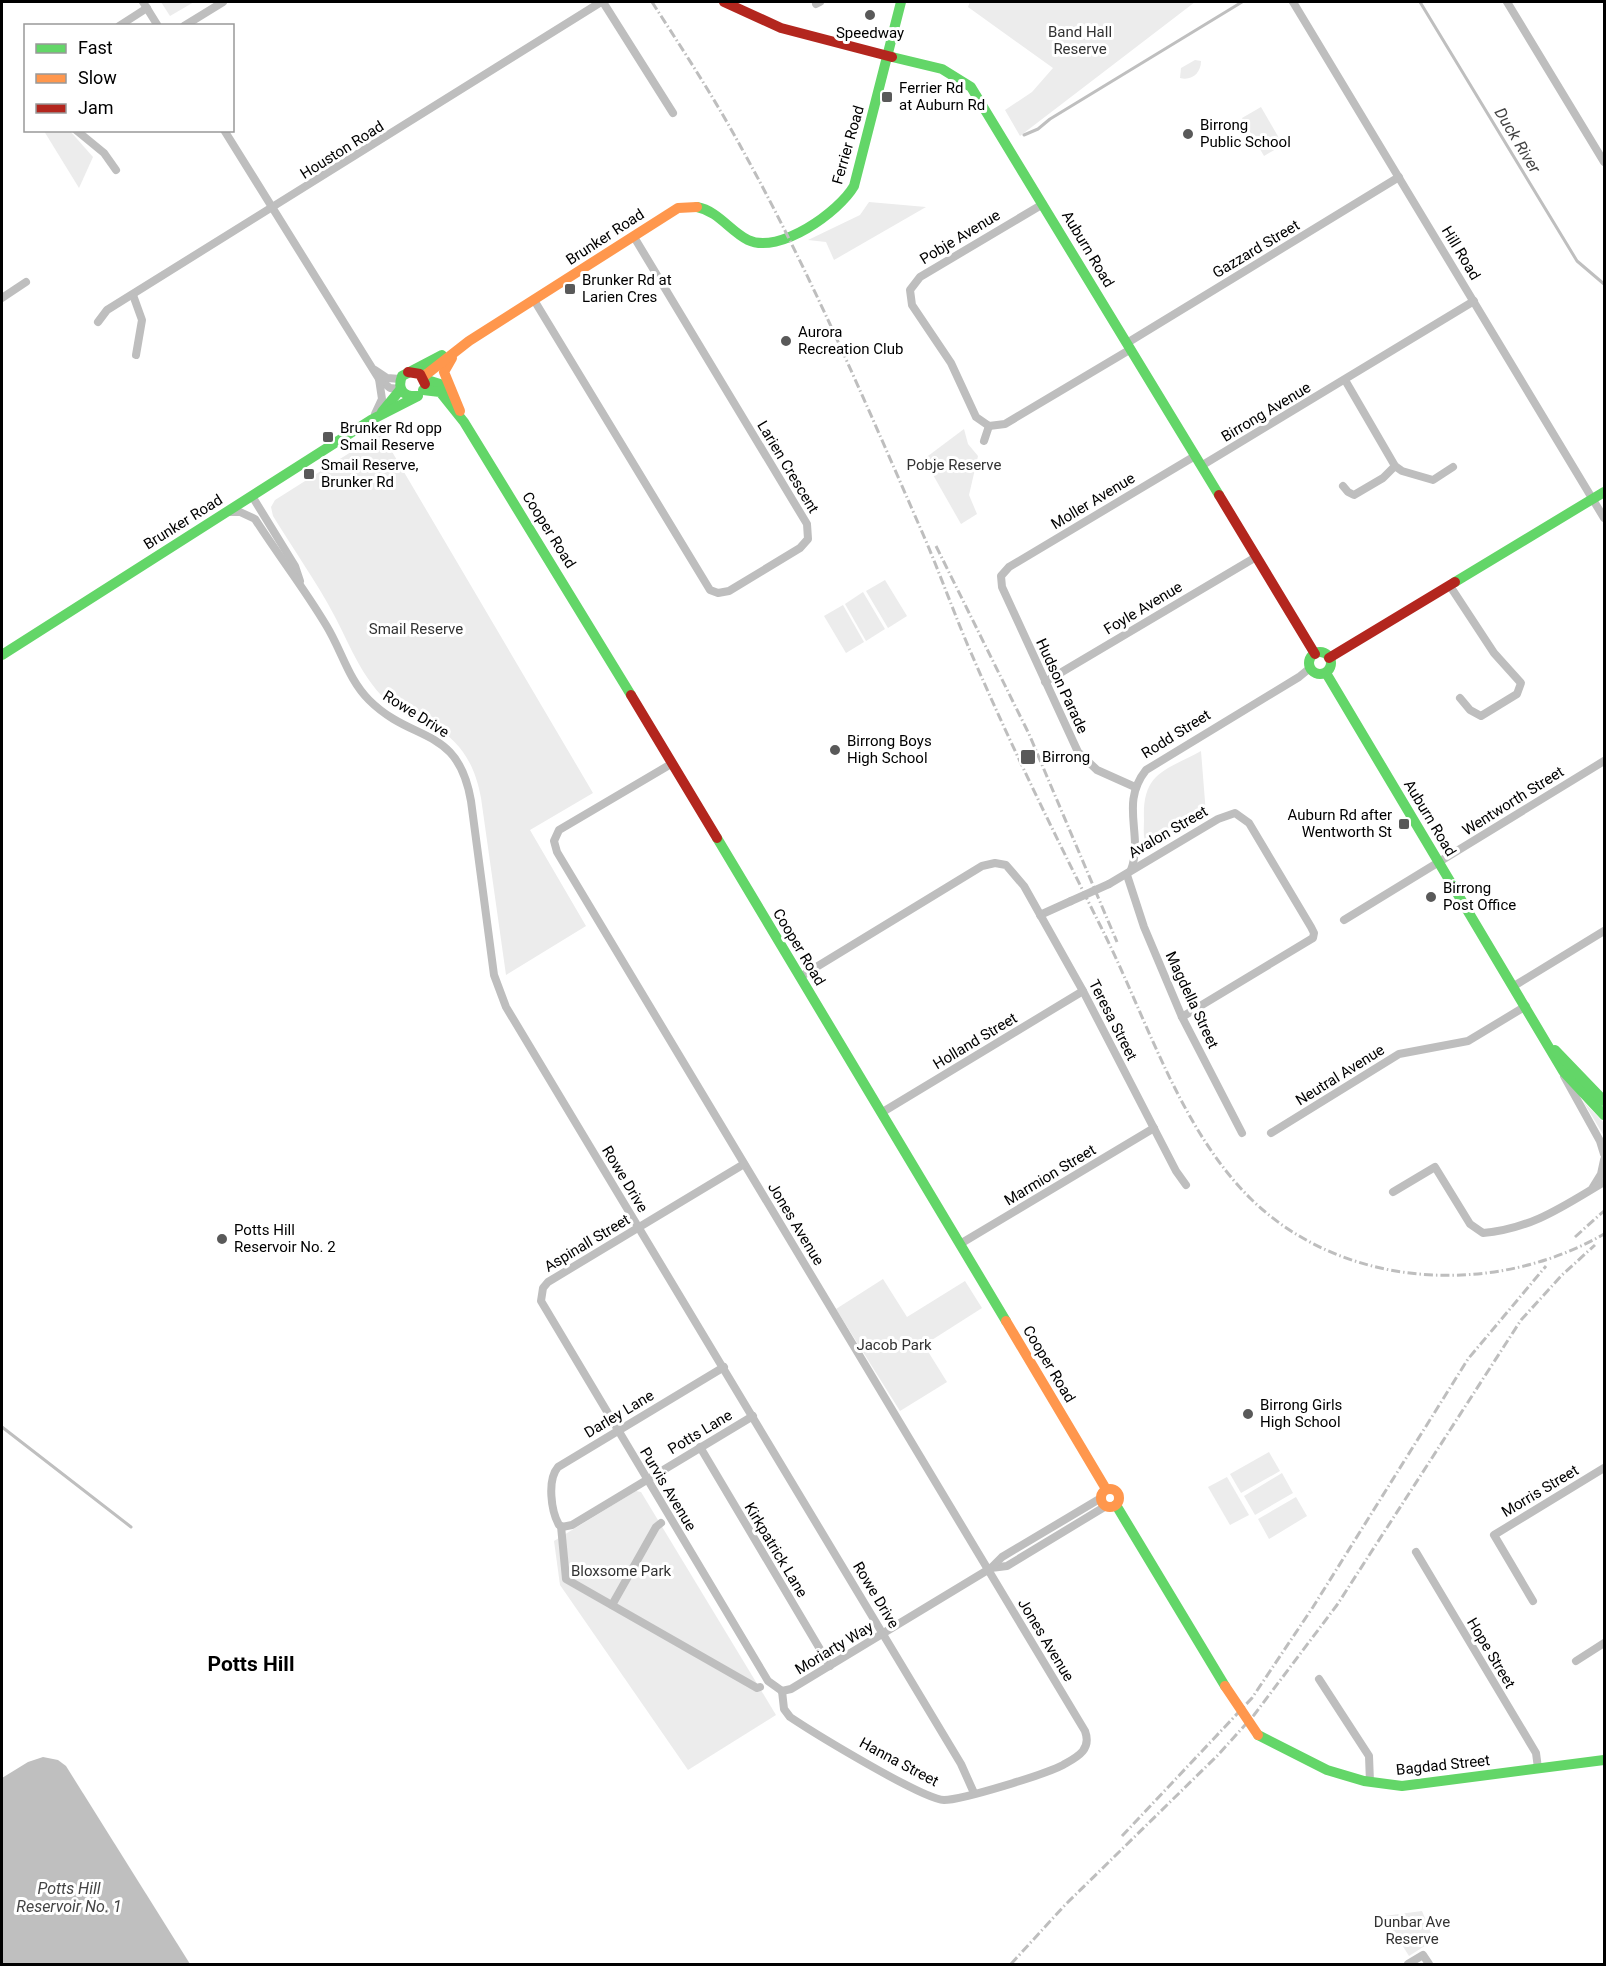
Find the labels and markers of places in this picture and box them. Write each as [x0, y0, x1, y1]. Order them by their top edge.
marker: Speedway [863, 8, 877, 22]
place label: Speedway [836, 24, 904, 42]
place label: Ferrier Rd at Auburn Rd [899, 79, 985, 114]
marker: Ferrier Rd at Auburn Rd [880, 90, 894, 104]
place label: Birrong Public School [1200, 116, 1291, 151]
marker: Birrong Public School [1181, 127, 1195, 141]
place label: Brunker Rd at Larien Cres [582, 271, 672, 306]
marker: Brunker Rd at Larien Cres [563, 282, 577, 296]
place label: Aurora Recreation Club [798, 323, 903, 358]
marker: Aurora Recreation Club [779, 334, 793, 348]
place label: Brunker Rd opp Smail Reserve [340, 419, 442, 454]
marker: Brunker Rd opp Smail Reserve [321, 430, 335, 444]
place label: Smail Reserve, Brunker Rd [321, 456, 418, 491]
marker: Smail Reserve, Brunker Rd [302, 467, 316, 481]
place label: Birrong Boys High School [847, 732, 932, 767]
marker: Birrong Boys High School [828, 743, 842, 757]
marker: Birrong [1019, 748, 1037, 766]
place label: Birrong [1042, 748, 1090, 766]
place label: Auburn Rd after Wentworth St [1288, 806, 1392, 841]
marker: Auburn Rd after Wentworth St [1397, 817, 1411, 831]
place label: Birrong Post Office [1443, 879, 1516, 914]
marker: Birrong Post Office [1424, 890, 1438, 904]
place label: Potts Hill Reservoir No. 2 [234, 1221, 336, 1256]
marker: Potts Hill Reservoir No. 2 [215, 1232, 229, 1246]
place label: Birrong Girls High School [1260, 1396, 1342, 1431]
marker: Birrong Girls High School [1241, 1407, 1255, 1421]

